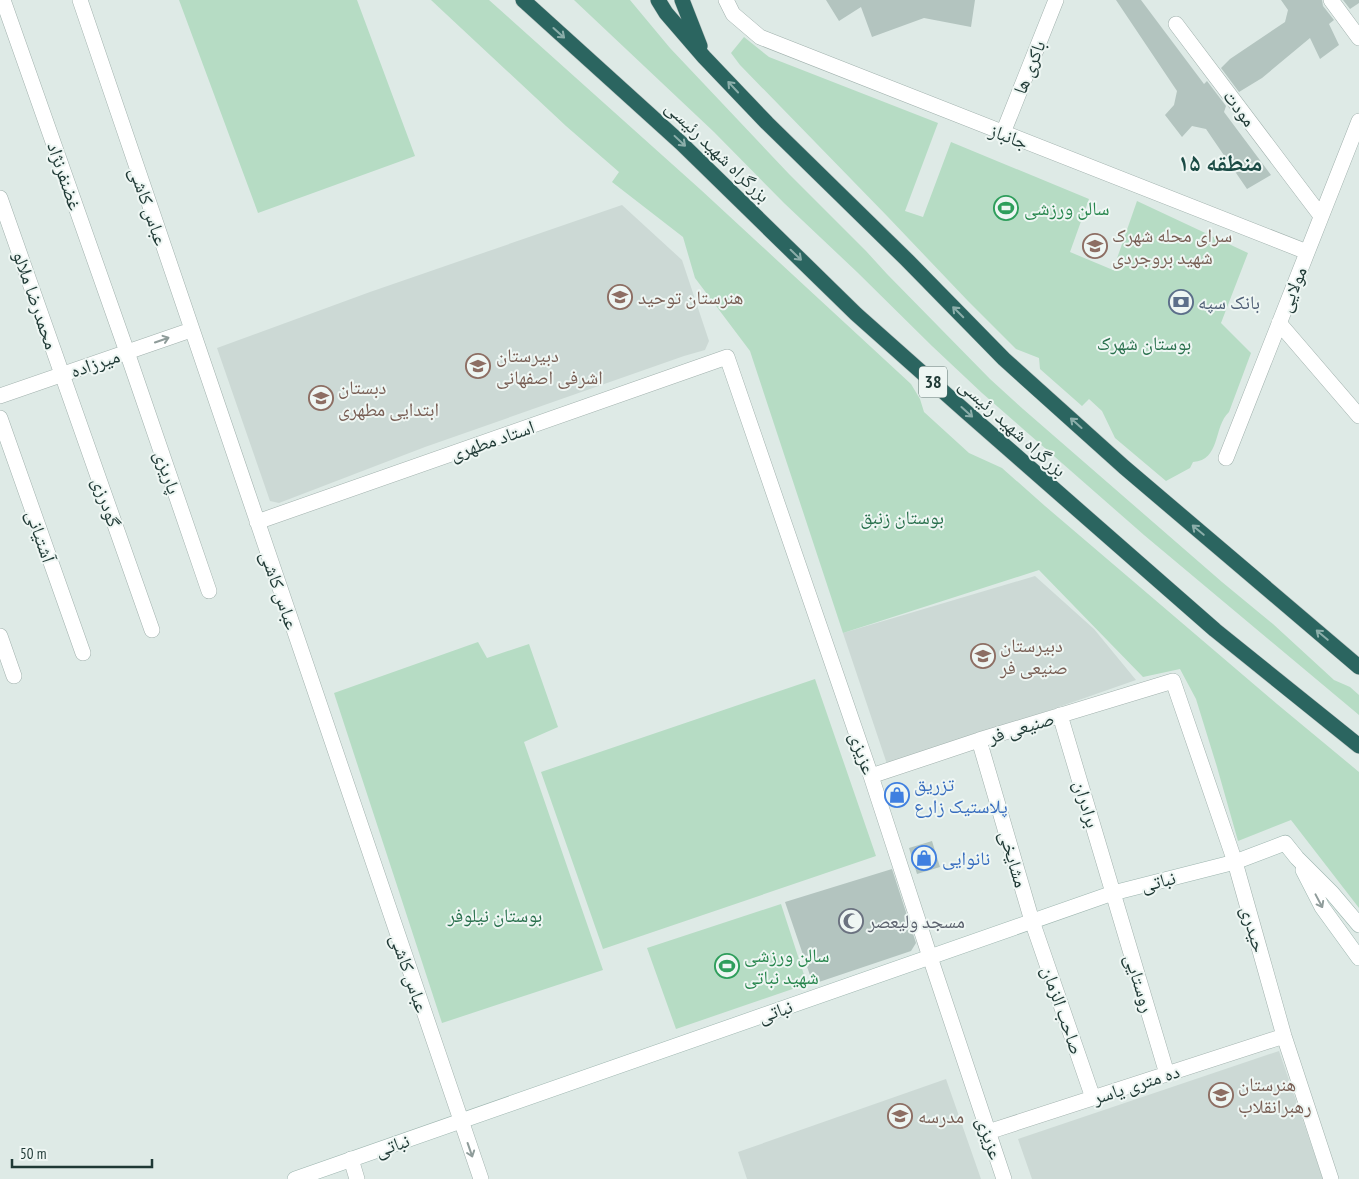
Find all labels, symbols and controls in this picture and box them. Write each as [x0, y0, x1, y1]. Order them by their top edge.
one-way arrow [552, 27, 565, 39]
street label: باکری ها [1007, 37, 1051, 97]
one-way arrow [727, 81, 739, 94]
street label: مودت [1218, 85, 1262, 131]
street label: بزرگراه شهید رئیسی [660, 95, 776, 207]
street label: جانباز [985, 117, 1032, 154]
one-way arrow [673, 135, 686, 147]
street label: غضنفرنژاد [42, 139, 88, 213]
district label: منطقه ۱۵ [1178, 147, 1262, 178]
street label: عباس کاشی [124, 164, 174, 249]
sports icon: سالن ورزشی [993, 195, 1019, 221]
place label: سالن ورزشی [1024, 196, 1110, 220]
place label: سرای محله شهرک شهید بروجردی [1112, 223, 1232, 269]
school or university icon: سرای محله شهرک شهید بروجردی [1082, 233, 1108, 259]
street label: محمدرضا ملالو [8, 248, 64, 352]
one-way arrow [790, 249, 802, 261]
street label: مولايی [1272, 263, 1312, 315]
school or university icon: هنرستان توحید [607, 284, 633, 310]
place label: هنرستان توحید [638, 285, 744, 309]
bank icon: بانک سپه [1168, 289, 1194, 315]
place label: بانک سپه [1198, 290, 1260, 314]
one-way arrow [951, 306, 964, 318]
park label: بوستان شهرک [1097, 331, 1191, 355]
one-way arrow [154, 335, 169, 344]
street label: میرزاده [67, 343, 123, 383]
place label: دبیرستان اشرفی اصفهانی [496, 343, 603, 389]
school or university icon: دبیرستان اشرفی اصفهانی [465, 353, 491, 379]
road number: 38 [919, 367, 947, 398]
street label: بزرگراه شهید رئیسی [954, 372, 1072, 482]
place label: دبستان ابتدایی مطهری [338, 375, 439, 421]
school or university icon: دبستان ابتدایی مطهری [308, 385, 334, 411]
one-way arrow [960, 407, 973, 418]
street label: استاد مطهری [447, 414, 537, 466]
one-way arrow [1069, 418, 1082, 429]
street label: پاریزی [149, 447, 187, 497]
street label: گودرزی [87, 474, 127, 530]
park label: بوستان زنبق [860, 505, 944, 529]
street label: آشتیانی [21, 507, 61, 566]
one-way arrow [1192, 525, 1205, 536]
street label: عباس کاشی [255, 548, 305, 633]
one-way arrow [1316, 630, 1329, 641]
place label: دبیرستان صنیعی فر [999, 633, 1068, 679]
school or university icon: دبیرستان صنیعی فر [970, 643, 996, 669]
street label: صنیعی فر [984, 706, 1057, 749]
street label: عزیزی [845, 729, 882, 778]
place label: تزریق پلاستیک زارع [914, 772, 1008, 818]
street label: برادران [1069, 777, 1105, 831]
shop icon: تزریق پلاستیک زارع [884, 782, 910, 808]
street label: مشایخی [994, 828, 1034, 890]
shop icon: نانوایی [911, 845, 937, 871]
place label: نانوایی [942, 846, 990, 870]
street label: نباتی [1138, 865, 1178, 897]
one-way arrow [1315, 893, 1324, 908]
park label: بوستان نیلوفر [447, 903, 542, 927]
street label: حیدری [1236, 903, 1272, 955]
mosque icon: مسجد ولیعصر [838, 908, 864, 934]
place label: مسجد ولیعصر [867, 909, 965, 933]
street label: عباس کاشی [385, 931, 435, 1016]
place label: سالن ورزشی شهید نباتی [744, 943, 830, 989]
street label: روستایی [1120, 951, 1160, 1015]
sports icon: سالن ورزشی شهید نباتی [714, 953, 740, 979]
street label: صاحب الزمان [1037, 962, 1089, 1058]
street label: نباتی [754, 994, 796, 1028]
street label: ده متری یاسر [1088, 1059, 1183, 1110]
place label: هنرستان رهبرانقلاب [1238, 1072, 1312, 1118]
school or university icon: هنرستان رهبرانقلاب [1208, 1082, 1234, 1108]
school or university icon: مدرسه [887, 1103, 913, 1129]
place label: مدرسه [918, 1104, 964, 1128]
street label: عزیزی [972, 1114, 1009, 1163]
street label: نباتی [371, 1128, 413, 1162]
scale bar [12, 1136, 152, 1168]
one-way arrow [466, 1142, 475, 1157]
text: 50 m [20, 1144, 46, 1163]

